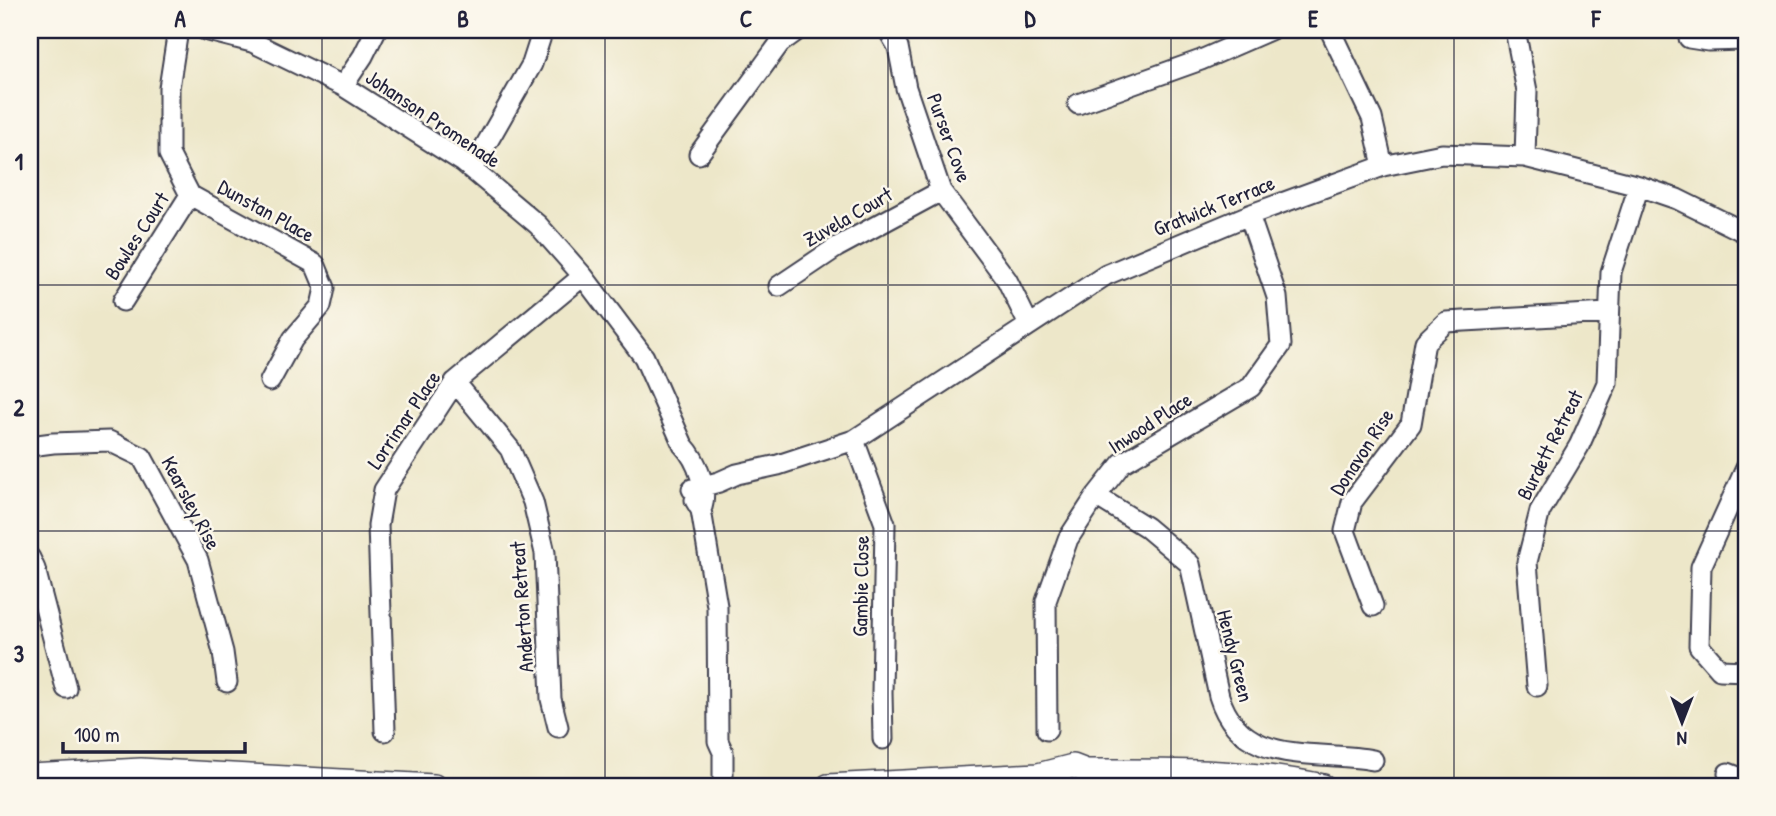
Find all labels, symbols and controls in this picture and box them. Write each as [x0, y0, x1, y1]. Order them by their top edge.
text: A [174, 3, 186, 34]
text: B [457, 3, 469, 34]
text: C [740, 3, 752, 34]
text: D [1025, 3, 1037, 34]
text: E [1308, 3, 1319, 34]
text: F [1591, 3, 1602, 34]
street label: Johanson Promenade [360, 63, 507, 175]
street label: Purser Cove [920, 89, 979, 186]
text: 1 [15, 146, 23, 177]
street label: Gratwick Terrace [1149, 168, 1279, 243]
street label: Dunstan Place [213, 172, 320, 249]
street label: Zuvela Court [798, 179, 898, 254]
street label: Bowles Court [97, 186, 176, 285]
street label: Lorrimar Place [360, 365, 447, 475]
street label: Burdett Retreat [1509, 384, 1590, 505]
street label: Inwood Place [1102, 385, 1197, 460]
text: 2 [14, 392, 25, 423]
street label: Donavon Rise [1323, 403, 1400, 501]
street label: Kearsley Rise [155, 451, 228, 555]
street label: Gambie Close [845, 535, 876, 637]
street label: Anderton Retreat [502, 540, 541, 674]
street label: Hendy Green [1210, 607, 1261, 705]
text: 3 [14, 638, 24, 669]
north arrow [1646, 686, 1716, 756]
scale bar [63, 711, 245, 755]
text: 100 m [74, 720, 120, 749]
text: N [1677, 726, 1687, 752]

